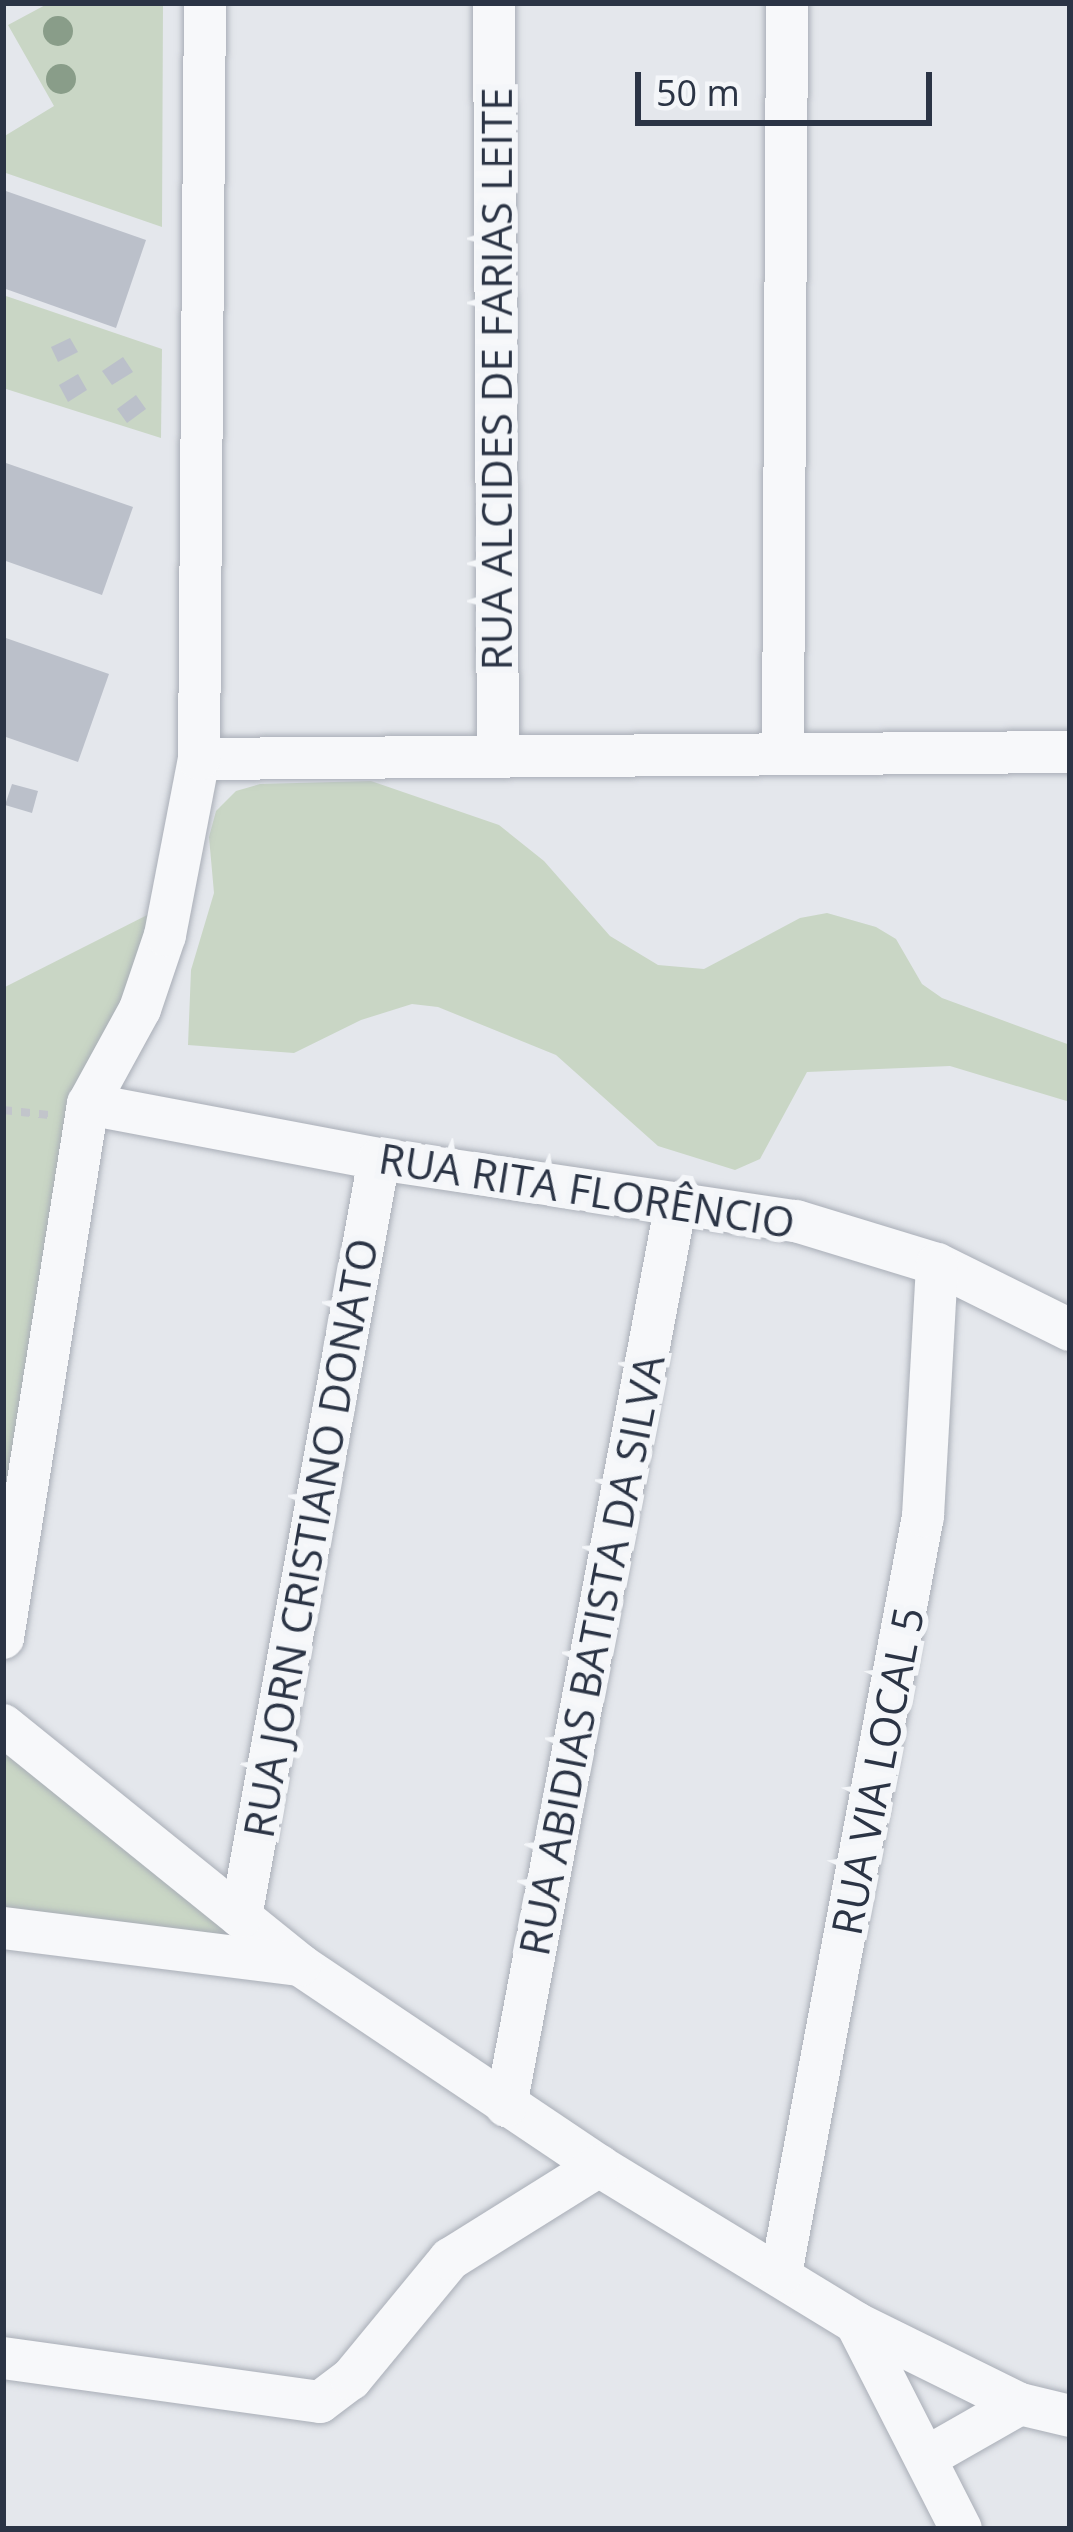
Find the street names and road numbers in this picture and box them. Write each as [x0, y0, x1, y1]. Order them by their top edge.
street label: RUA ALCIDES DE FARIAS LEITE [471, 88, 521, 670]
street label: RUA RITA FLORÊNCIO [376, 1132, 798, 1248]
street label: RUA JORN CRISTIANO DONATO [232, 1235, 388, 1841]
street label: RUA ABIDIAS BATISTA DA SILVA [508, 1351, 674, 1959]
street label: RUA VIA LOCAL 5 [821, 1603, 933, 1939]

